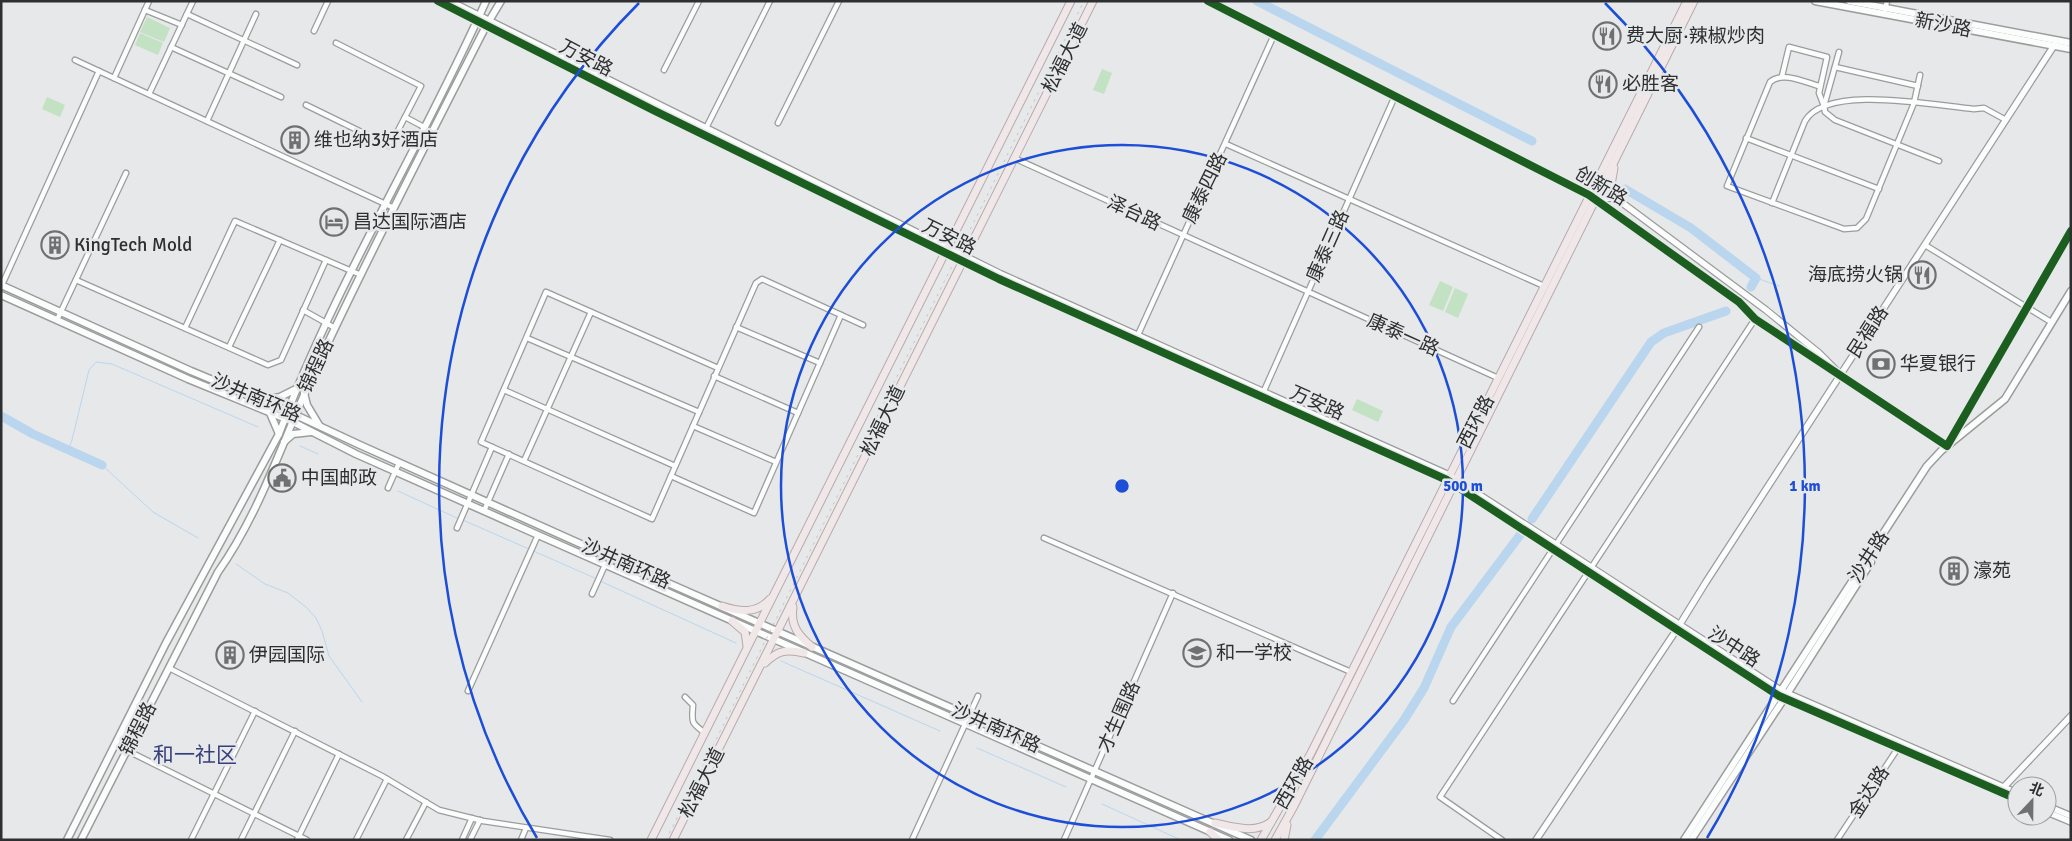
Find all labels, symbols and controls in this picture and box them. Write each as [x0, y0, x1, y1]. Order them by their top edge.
street label: 新沙路 [1913, 8, 1973, 42]
street label: 松福大道 [1037, 19, 1093, 97]
restaurant icon: 费大厨·辣椒炒肉 [1592, 21, 1622, 51]
place label: 费大厨·辣椒炒肉 [1626, 24, 1765, 48]
street label: 万安路 [555, 34, 617, 82]
restaurant icon: 必胜客 [1588, 69, 1618, 99]
place label: 必胜客 [1622, 72, 1679, 96]
building icon: 维也纳3好酒店 [280, 125, 310, 155]
place label: 维也纳3好酒店 [314, 128, 438, 152]
street label: 康泰四路 [1178, 149, 1232, 227]
street label: 创新路 [1570, 161, 1632, 211]
street label: 泽台路 [1103, 190, 1165, 236]
street label: 康泰三路 [1302, 206, 1354, 286]
hotel icon: 昌达国际酒店 [319, 207, 349, 237]
place label: 昌达国际酒店 [353, 210, 467, 234]
street label: 万安路 [918, 214, 980, 260]
building icon: KingTech Mold [40, 230, 70, 260]
place label: KingTech Mold [74, 233, 192, 257]
restaurant icon: 海底捞火锅 [1907, 260, 1937, 290]
place label: 海底捞火锅 [1808, 263, 1903, 287]
street label: 民福路 [1842, 302, 1894, 362]
street label: 康泰一路 [1363, 309, 1443, 361]
street label: 锦程路 [293, 335, 339, 397]
bank icon: 华夏银行 [1866, 349, 1896, 379]
place label: 华夏银行 [1900, 352, 1976, 376]
street label: 沙井南环路 [208, 368, 304, 428]
street label: 万安路 [1286, 380, 1348, 426]
street label: 松福大道 [856, 382, 910, 460]
street label: 西环路 [1452, 391, 1500, 453]
public building icon: 中国邮政 [267, 463, 297, 493]
place label: 中国邮政 [301, 466, 377, 490]
centre of rings [1113, 477, 1131, 495]
text: 500 m [1443, 477, 1483, 495]
text: 1 km [1789, 477, 1821, 495]
street label: 沙井路 [1843, 527, 1895, 587]
street label: 沙井南环路 [578, 534, 674, 594]
building icon: 濠苑 [1939, 556, 1969, 586]
place label: 濠苑 [1973, 559, 2011, 583]
street label: 沙中路 [1704, 621, 1764, 673]
school or university icon: 和一学校 [1182, 638, 1212, 668]
building icon: 伊园国际 [215, 640, 245, 670]
place label: 和一学校 [1216, 641, 1292, 665]
place label: 伊园国际 [249, 643, 325, 667]
street label: 才生围路 [1093, 677, 1145, 757]
street label: 锦程路 [114, 698, 162, 760]
street label: 沙井南环路 [948, 698, 1044, 758]
district label: 和一社区 [153, 742, 237, 768]
street label: 松福大道 [674, 744, 730, 822]
street label: 西环路 [1269, 752, 1319, 814]
street label: 金达路 [1843, 762, 1895, 822]
north arrow [2007, 776, 2057, 826]
text: 北 [2027, 779, 2046, 800]

